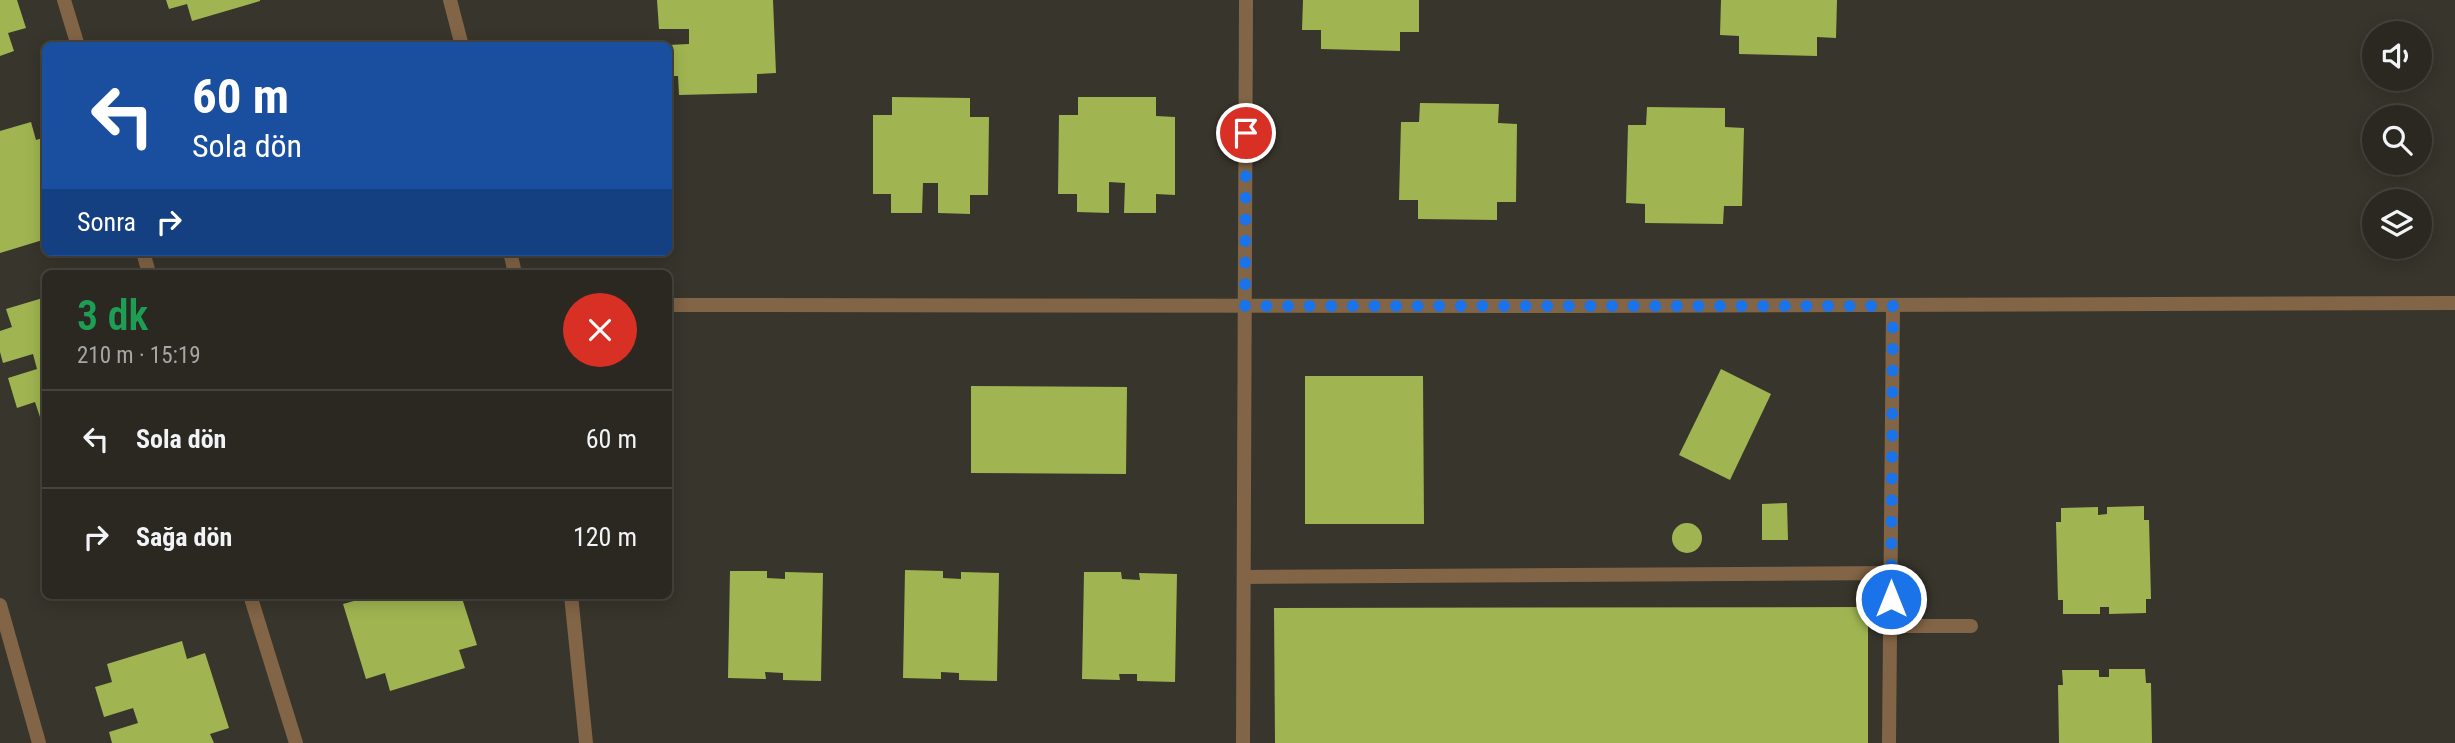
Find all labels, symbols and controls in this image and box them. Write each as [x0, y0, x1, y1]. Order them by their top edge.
map controls [2362, 21, 2432, 259]
button: sound [2362, 21, 2432, 91]
text: 60 m [192, 68, 289, 125]
icon: left [77, 70, 168, 161]
pin [1216, 103, 1276, 163]
button: search [2362, 105, 2432, 175]
icon: arrive [1227, 114, 1265, 152]
text: Sola dön [192, 127, 302, 165]
button: layers [2362, 189, 2432, 259]
icon: right [150, 203, 188, 241]
text: Sonra [77, 207, 136, 237]
text: 3 dk [77, 291, 148, 340]
button: close [563, 293, 637, 367]
text: 210 m · 15:19 [77, 342, 201, 369]
icon: left [77, 420, 115, 458]
text: Sola dön [136, 424, 226, 454]
text: 60 m [586, 424, 637, 454]
icon: right [77, 518, 115, 556]
text: Sağa dön [136, 522, 232, 552]
text: 120 m [573, 522, 637, 552]
position arrow [1854, 562, 1928, 636]

